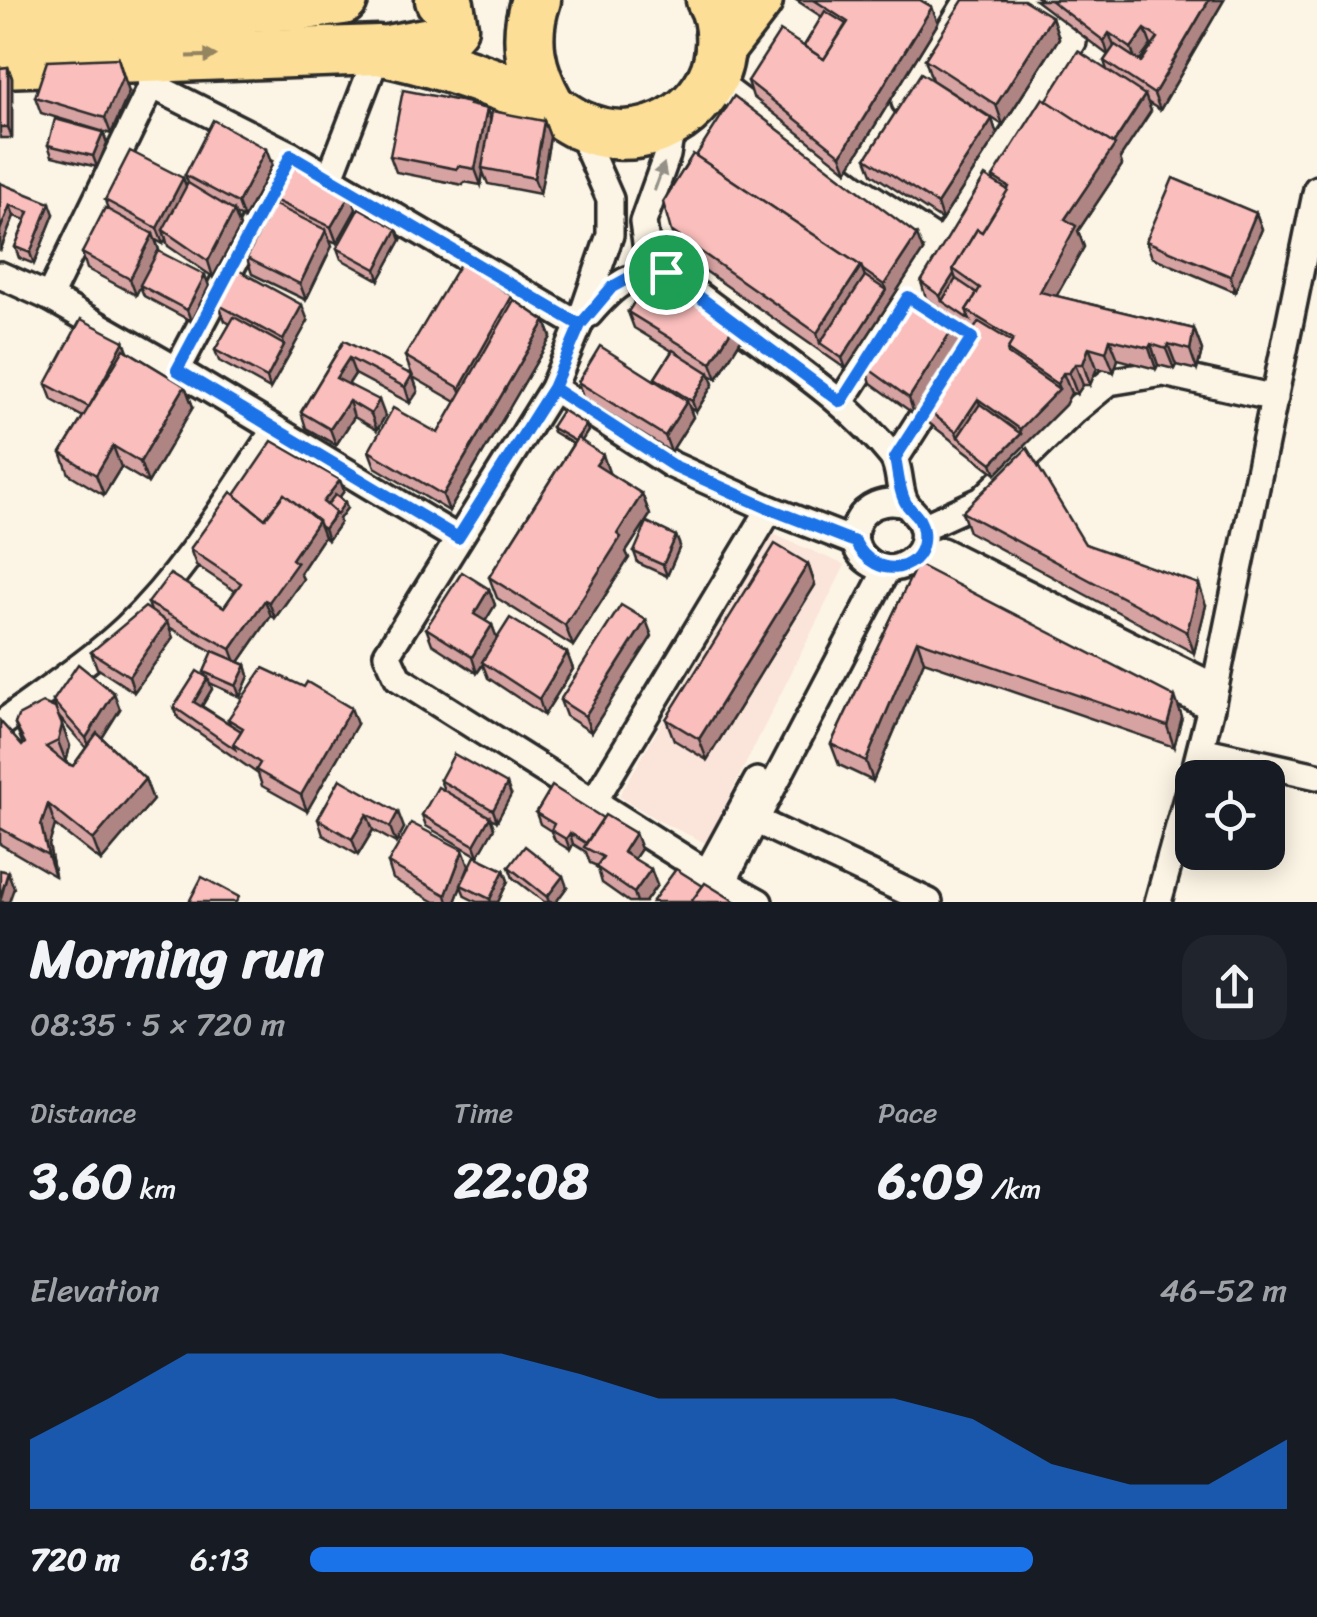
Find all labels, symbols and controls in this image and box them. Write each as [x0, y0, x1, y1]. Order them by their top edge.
one-way arrow [187, 48, 219, 64]
one-way arrow [652, 161, 667, 191]
pin [624, 230, 709, 315]
icon: arrive [639, 245, 694, 300]
map controls [1175, 760, 1285, 870]
button: locate [1175, 760, 1285, 870]
text: Morning run [30, 910, 324, 1007]
button: share [1182, 935, 1287, 1040]
text: 08:35 · 5 × 720 m [30, 996, 285, 1053]
text: Distance [30, 1088, 136, 1137]
text: Time [454, 1088, 513, 1137]
text: Pace [878, 1088, 937, 1137]
text: 3.60 [30, 1137, 133, 1226]
text: 22:08 [454, 1137, 589, 1226]
text: 6:09 [878, 1137, 984, 1226]
text: km [133, 1164, 176, 1213]
text: /km [984, 1164, 1041, 1213]
text: Elevation [30, 1262, 160, 1319]
text: 46–52 m [1160, 1262, 1287, 1319]
text: 720 m [30, 1531, 120, 1588]
text: 6:13 [190, 1531, 249, 1588]

